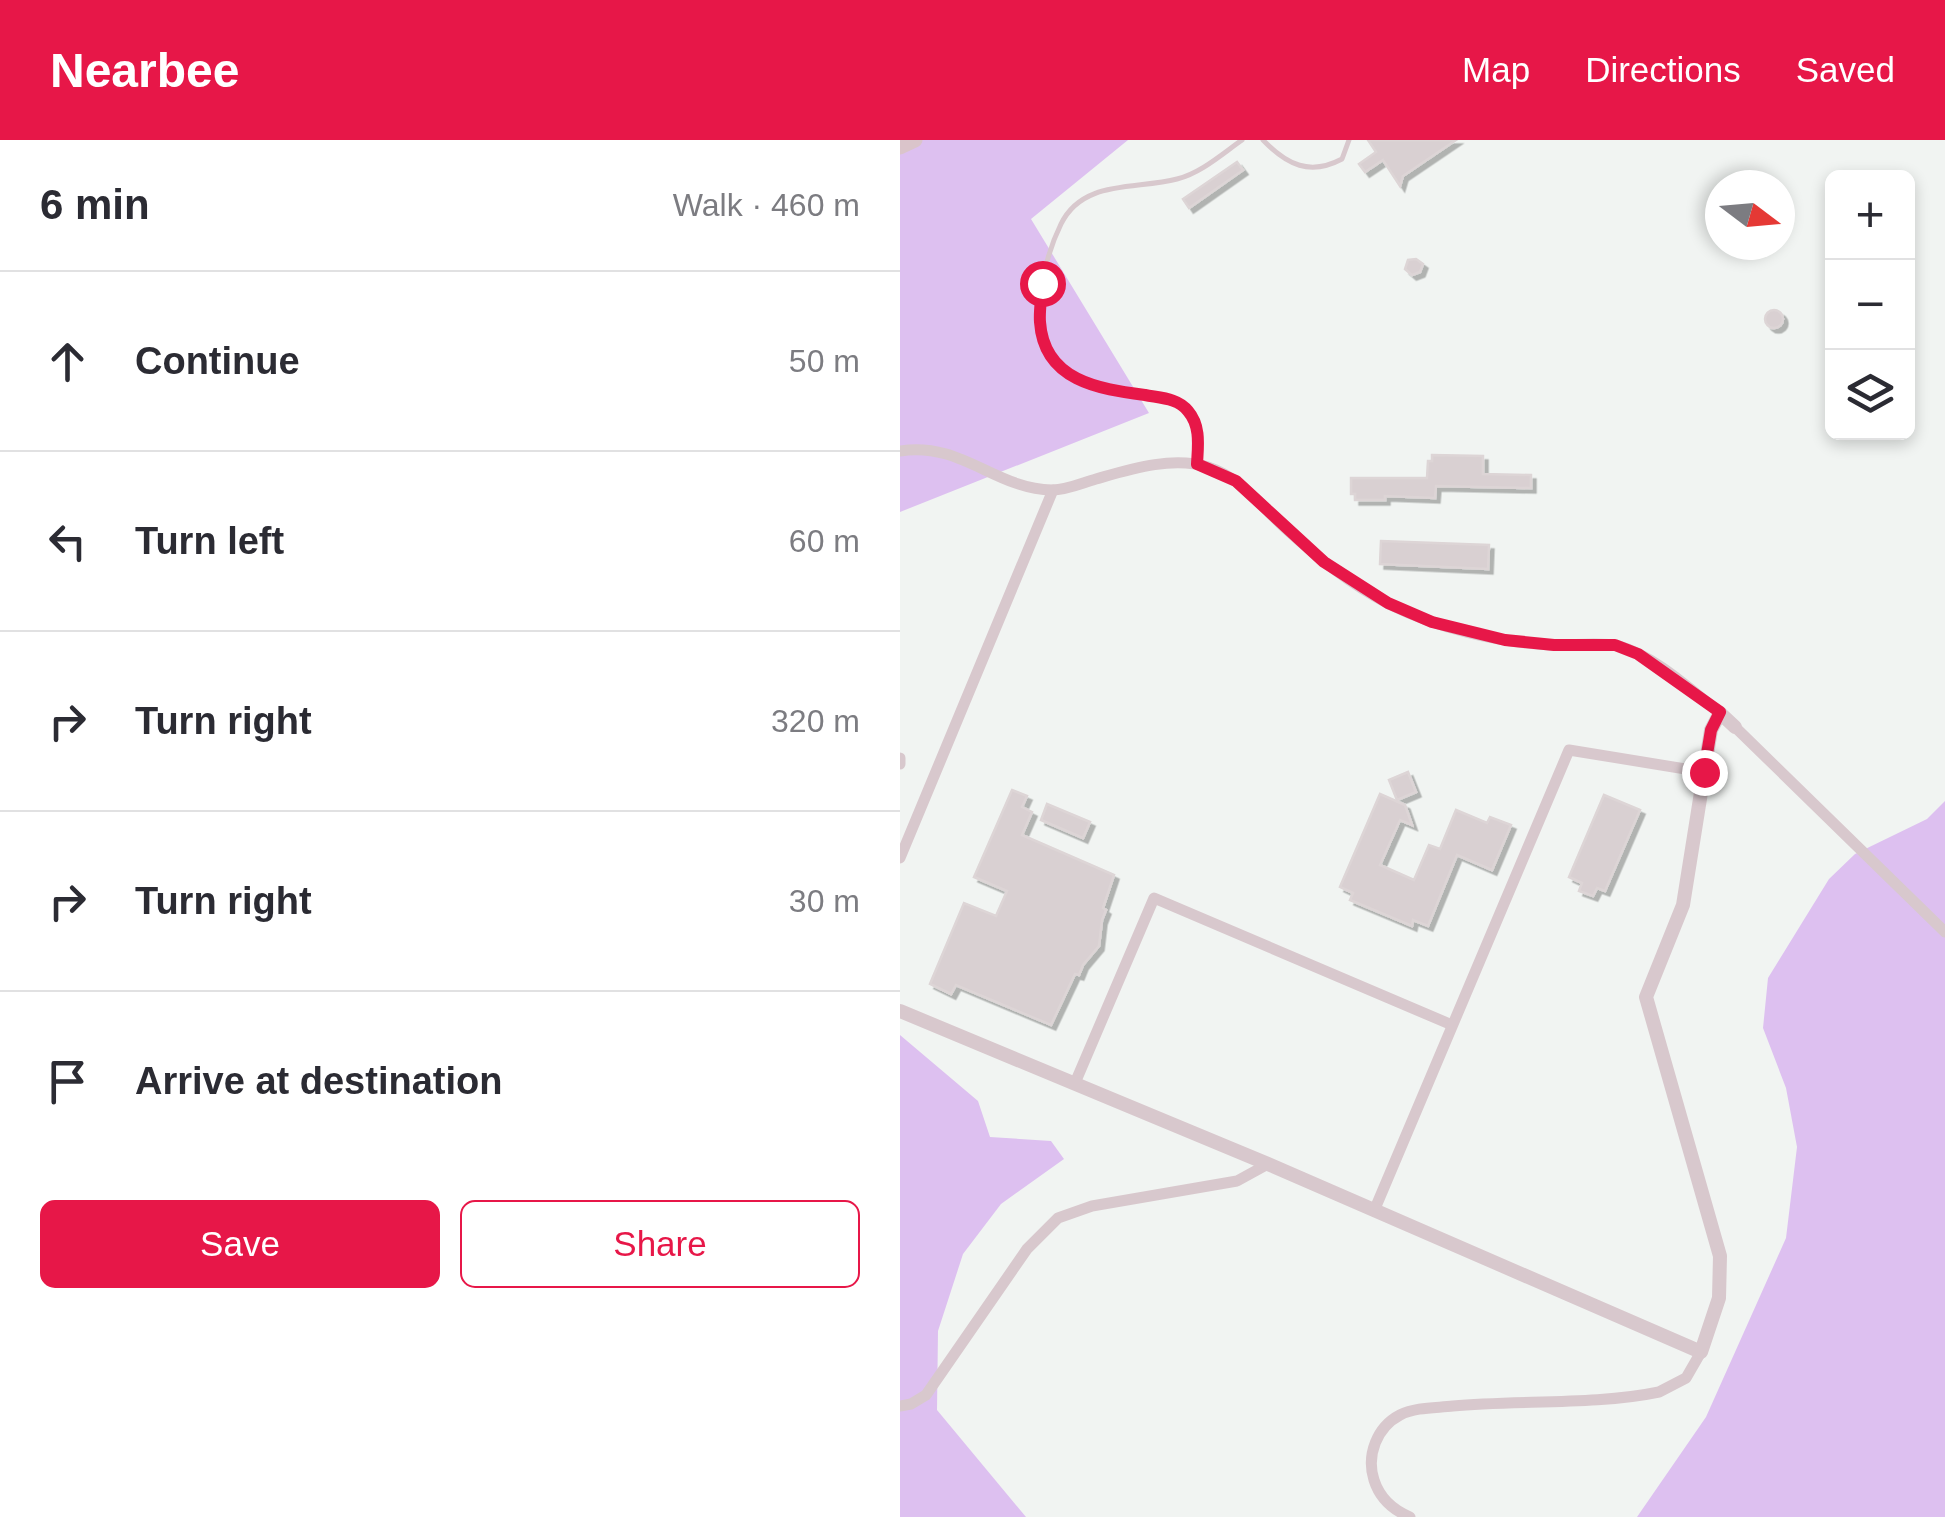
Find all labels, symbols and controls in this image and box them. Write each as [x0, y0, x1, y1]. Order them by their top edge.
text: Nearbee [50, 44, 239, 97]
text: Map [1462, 50, 1530, 89]
text: Directions [1585, 50, 1741, 89]
text: Saved [1796, 50, 1895, 89]
north arrow [1705, 170, 1795, 260]
map controls [1825, 170, 1915, 440]
button: + [1825, 170, 1915, 260]
text: 6 min [40, 181, 150, 228]
text: Walk · 460 m [673, 187, 860, 223]
button: − [1825, 260, 1915, 350]
route start [1020, 261, 1066, 307]
icon: ahead [40, 334, 95, 389]
text: Continue [135, 340, 300, 382]
text: 50 m [789, 343, 860, 379]
button: layers [1825, 350, 1915, 440]
icon: left [40, 514, 95, 569]
text: Turn left [135, 520, 284, 562]
text: 60 m [789, 523, 860, 559]
icon: right [40, 694, 95, 749]
text: Turn right [135, 700, 312, 742]
text: 320 m [771, 703, 860, 739]
route end [1682, 750, 1728, 796]
icon: right [40, 874, 95, 929]
text: Turn right [135, 880, 312, 922]
text: 30 m [789, 883, 860, 919]
icon: arrive [40, 1054, 95, 1109]
text: Arrive at destination [135, 1060, 502, 1102]
button: Save [40, 1200, 440, 1288]
button: Share [460, 1200, 860, 1288]

